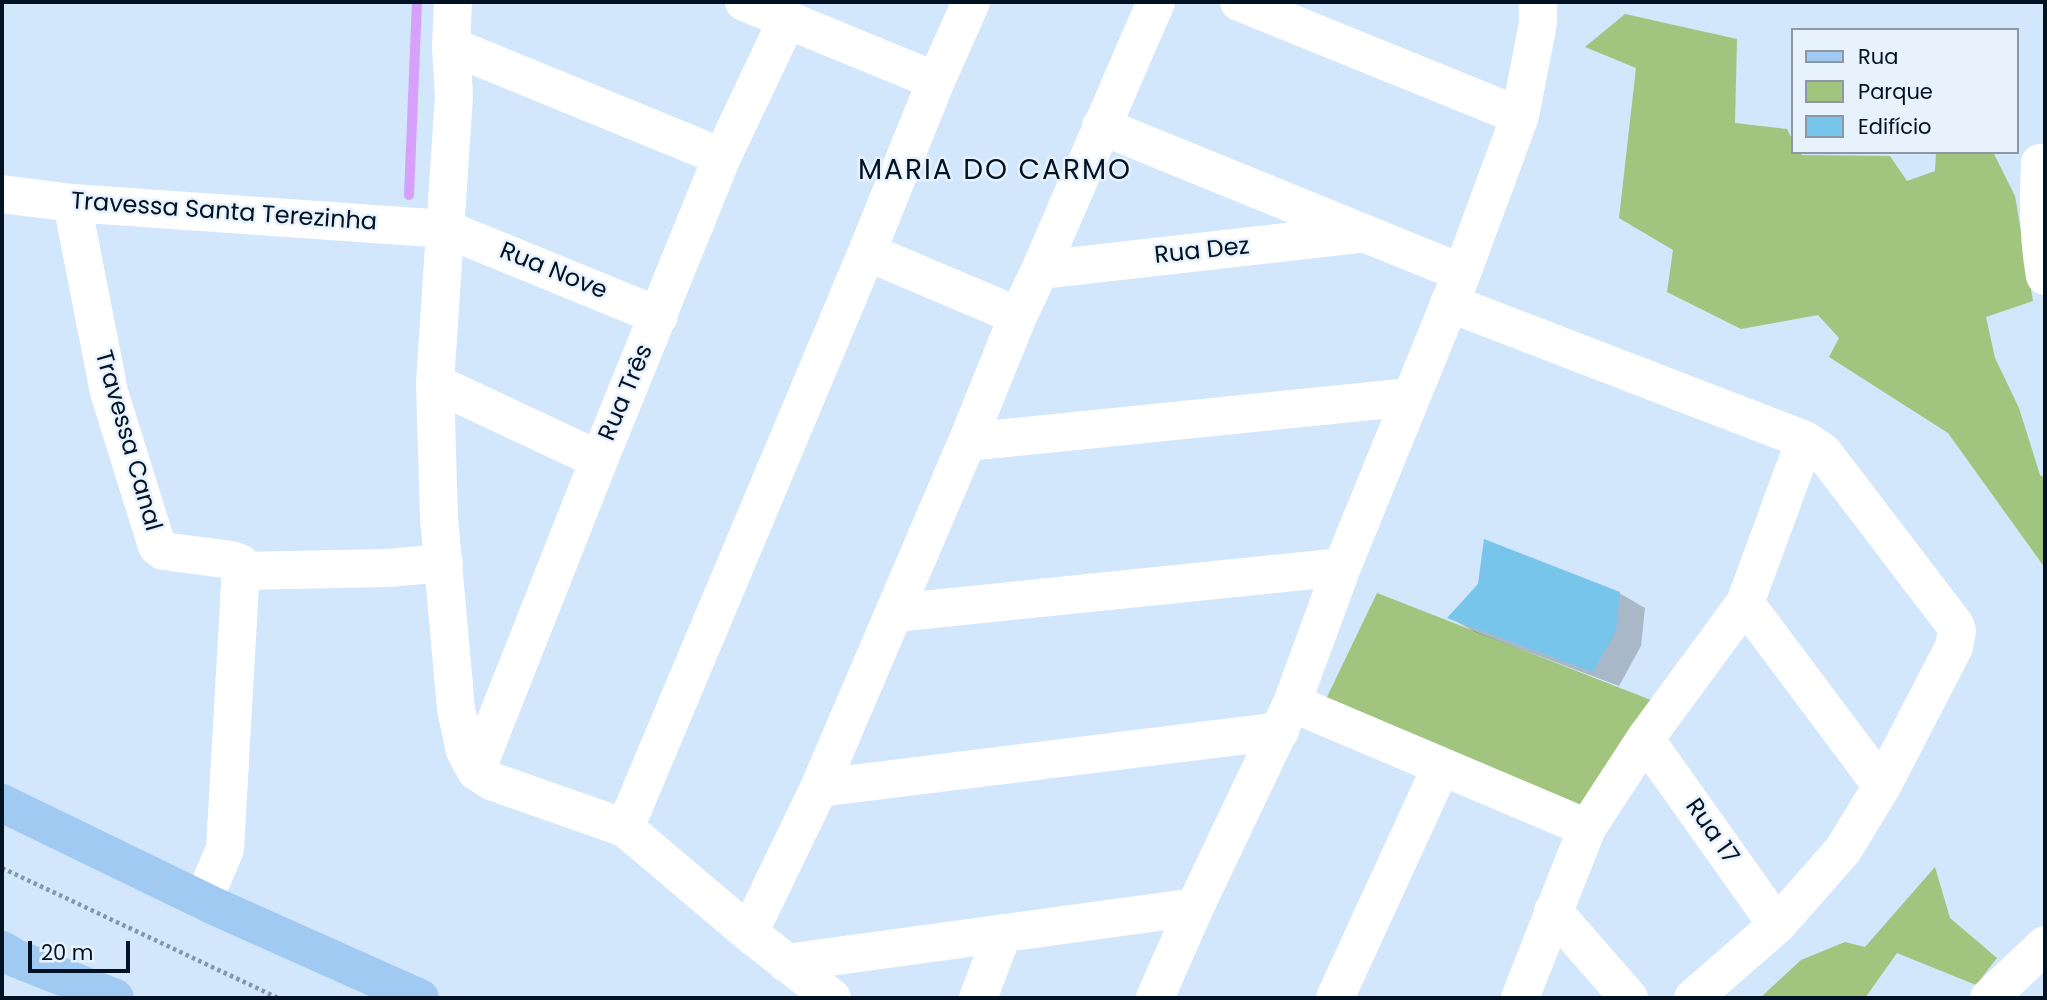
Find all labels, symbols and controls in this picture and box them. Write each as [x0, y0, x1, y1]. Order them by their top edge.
legend [1792, 28, 2019, 154]
text: Rua [1858, 42, 1898, 71]
text: Parque [1858, 77, 1933, 106]
text: Edifício [1858, 112, 1932, 141]
district label: MARIA DO CARMO [860, 155, 1130, 189]
street label: Travessa Santa Terezinha [70, 188, 378, 238]
street label: Rua Dez [1153, 233, 1251, 271]
street label: Rua Nove [495, 237, 611, 307]
street label: Rua Três [594, 340, 660, 446]
street label: Travessa Canal [87, 347, 167, 535]
street label: Rua 17 [1678, 794, 1744, 870]
scale bar [32, 926, 133, 970]
text: 20 m [41, 938, 94, 967]

